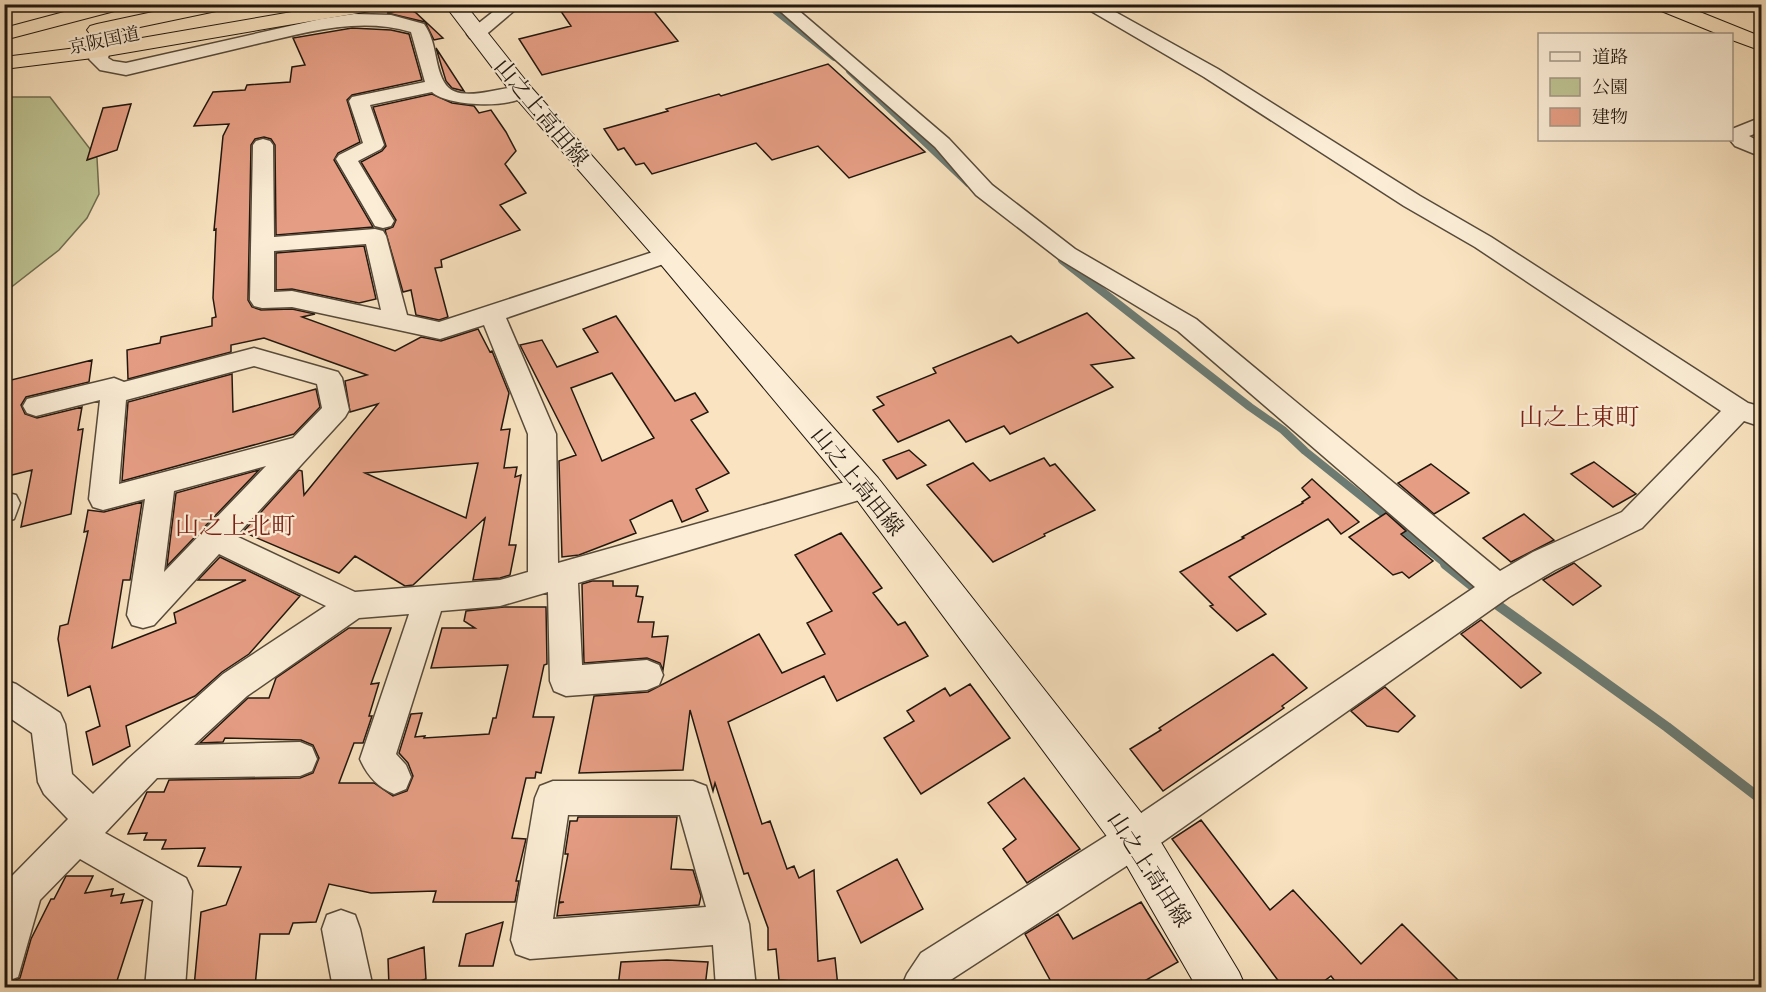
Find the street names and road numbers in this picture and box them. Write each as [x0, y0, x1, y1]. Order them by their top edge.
street label: 京阪国道 [66, 19, 142, 61]
street label: 山之上高田線 [487, 51, 597, 173]
street label: 山之上高田線 [804, 420, 912, 542]
street label: 山之上高田線 [1101, 805, 1199, 933]

